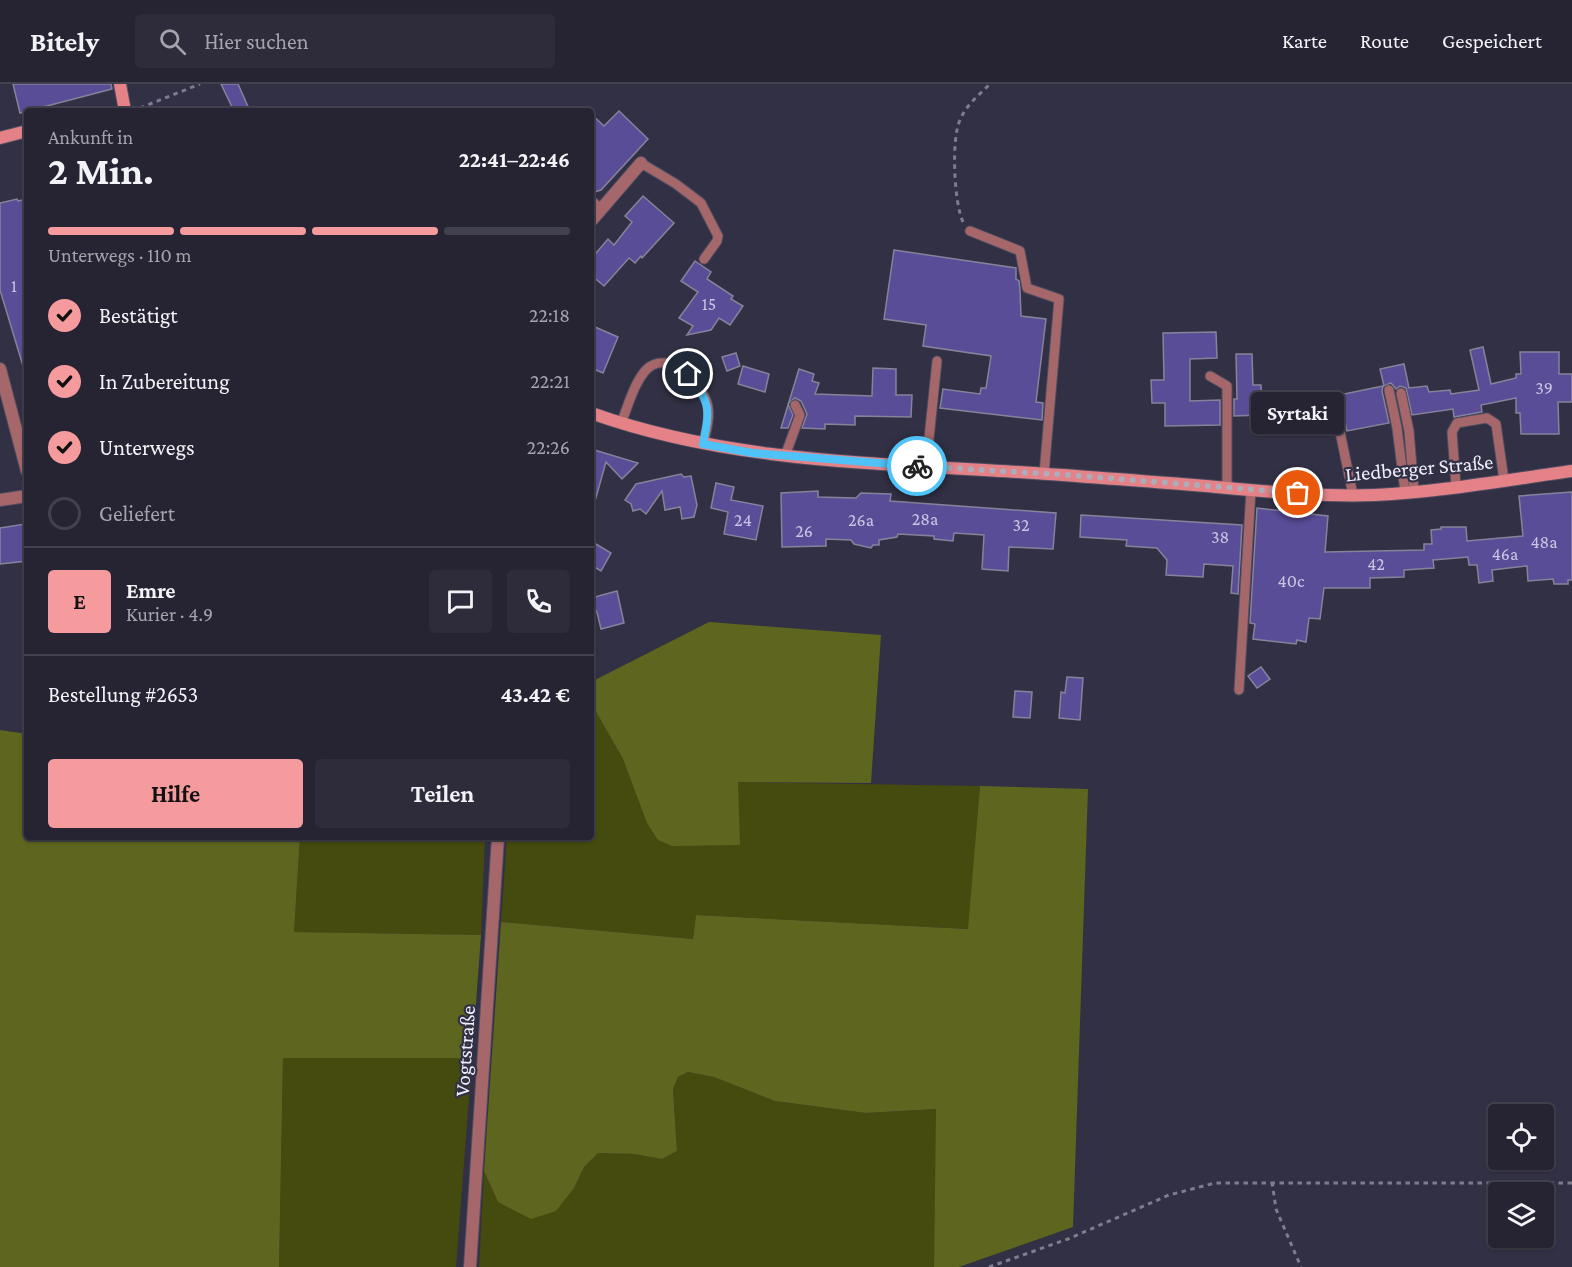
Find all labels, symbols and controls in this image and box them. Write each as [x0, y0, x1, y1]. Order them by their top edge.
search box [135, 14, 555, 68]
icon: search [156, 25, 189, 58]
text: Bitely [30, 26, 99, 57]
text: Hier suchen [204, 29, 309, 54]
text: Karte [1282, 29, 1327, 53]
text: Route [1360, 29, 1409, 53]
text: Gespeichert [1442, 29, 1542, 53]
text: Ankunft in [48, 126, 133, 148]
text: 22:41–22:46 [459, 147, 570, 172]
text: 2 Min. [48, 149, 154, 192]
text: Unterwegs · 110 m [48, 244, 192, 266]
house number: 1 [11, 276, 17, 296]
house number: 15 [702, 294, 716, 314]
icon: check [48, 299, 81, 332]
text: Bestätigt [99, 303, 178, 328]
text: 22:18 [529, 304, 570, 326]
pin [662, 348, 713, 399]
icon: home [671, 357, 704, 390]
icon: check [48, 365, 81, 398]
text: In Zubereitung [99, 369, 230, 394]
text: 22:21 [530, 370, 570, 392]
house number: 39 [1535, 378, 1553, 398]
callout: Syrtaki [1252, 391, 1344, 433]
text: Syrtaki [1267, 402, 1328, 424]
icon: check [48, 431, 81, 464]
text: Unterwegs [99, 435, 195, 460]
text: 22:26 [527, 436, 570, 458]
courier [887, 436, 947, 496]
icon: bike [901, 450, 934, 483]
street label: Liedberger Straße [1344, 450, 1494, 486]
pin [1272, 467, 1323, 518]
icon: bag [1281, 476, 1314, 509]
text: Geliefert [99, 501, 175, 526]
house number: 28a [912, 509, 938, 529]
house number: 24 [734, 510, 752, 530]
house number: 26a [848, 510, 874, 530]
house number: 32 [1012, 515, 1030, 535]
house number: 26 [795, 521, 813, 541]
house number: 38 [1211, 527, 1229, 547]
house number: 48a [1530, 532, 1558, 552]
house number: 46a [1492, 544, 1518, 564]
house number: 42 [1367, 554, 1385, 574]
button: chat [429, 570, 492, 633]
button: phone [507, 570, 570, 633]
house number: 40c [1278, 571, 1305, 591]
text: Emre [126, 578, 176, 603]
text: E [73, 589, 86, 614]
text: Kurier · 4.9 [126, 603, 213, 625]
text: Bestellung #2653 [48, 682, 198, 707]
text: 43.42 € [500, 682, 570, 707]
button: Hilfe [48, 759, 303, 828]
button: Teilen [315, 759, 570, 828]
street label: Vogtstraße [450, 1005, 480, 1097]
map controls [1488, 1104, 1554, 1248]
button: locate [1488, 1104, 1554, 1170]
button: layers [1488, 1182, 1554, 1248]

